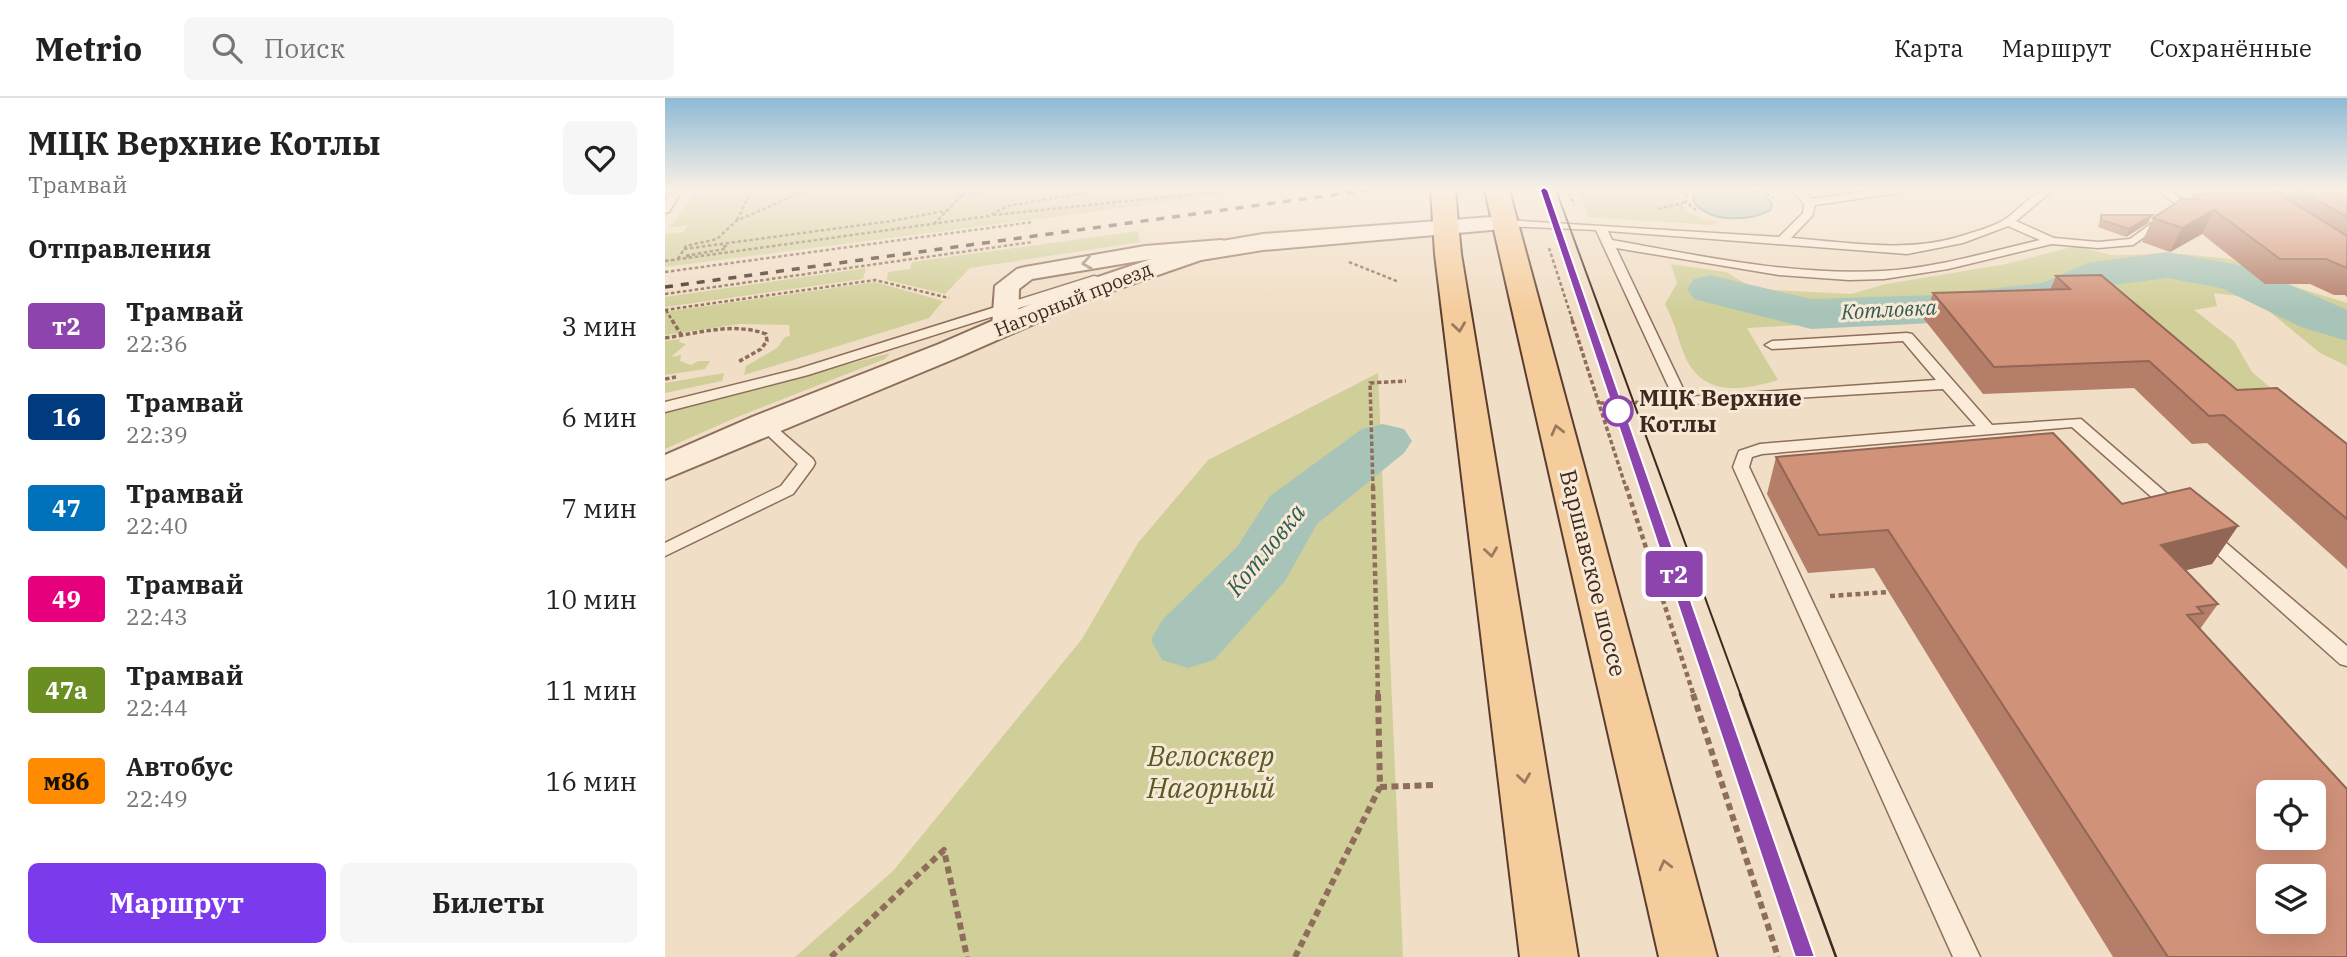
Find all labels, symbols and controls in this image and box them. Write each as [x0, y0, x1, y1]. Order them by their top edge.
search box [184, 17, 674, 80]
text: Metrio [35, 27, 142, 70]
icon: search [208, 29, 246, 67]
text: Поиск [264, 31, 345, 65]
text: Карта [1894, 32, 1964, 64]
text: Маршрут [2002, 32, 2111, 64]
text: Сохранённые [2149, 32, 2312, 64]
text: МЦК Верхние Котлы [28, 121, 380, 164]
button: heart [563, 121, 637, 195]
text: Трамвай [28, 169, 127, 199]
text: Отправления [28, 231, 211, 265]
one-way arrow [1081, 255, 1093, 270]
street label: Нагорный проезд [991, 256, 1155, 342]
water label: Котловка [1839, 292, 1938, 326]
text: Трамвай [126, 294, 243, 328]
text: 3 мин [561, 309, 637, 343]
text: т2 [52, 310, 81, 342]
one-way arrow [1451, 321, 1466, 333]
text: 22:36 [126, 328, 188, 358]
place label: МЦК Верхние Котлы [1639, 382, 1802, 438]
text: Трамвай [126, 385, 243, 419]
marker: МЦК Верхние Котлы [1603, 396, 1633, 426]
text: 6 мин [561, 400, 637, 434]
text: 16 [52, 401, 81, 433]
text: 22:39 [126, 419, 188, 449]
one-way arrow [1551, 424, 1565, 436]
street label: Варшавское шоссе [1554, 466, 1634, 679]
text: Трамвай [126, 476, 243, 510]
text: 7 мин [561, 491, 637, 525]
text: 47 [52, 492, 81, 524]
water label: Котловка [1218, 497, 1312, 603]
text: 22:40 [126, 510, 188, 540]
one-way arrow [1483, 547, 1498, 558]
line badge: т2 [1643, 551, 1705, 597]
text: т2 [1660, 558, 1688, 590]
text: Трамвай [126, 567, 243, 601]
text: 10 мин [546, 582, 637, 616]
text: 49 [52, 583, 81, 615]
text: 22:43 [126, 601, 188, 631]
text: Трамвай [126, 658, 243, 692]
text: 11 мин [546, 673, 637, 707]
text: 47а [45, 674, 88, 706]
text: 22:44 [126, 692, 188, 722]
park label: Велосквер Нагорный [1146, 737, 1275, 806]
text: Автобус [126, 749, 233, 783]
text: 16 мин [546, 764, 637, 798]
text: м86 [43, 765, 90, 797]
one-way arrow [1516, 772, 1531, 783]
map controls [2256, 780, 2326, 934]
button: locate [2256, 780, 2326, 850]
text: 22:49 [126, 783, 188, 813]
one-way arrow [1659, 859, 1673, 871]
button: Маршрут [28, 863, 326, 943]
button: Билеты [340, 863, 637, 943]
button: layers [2256, 864, 2326, 934]

